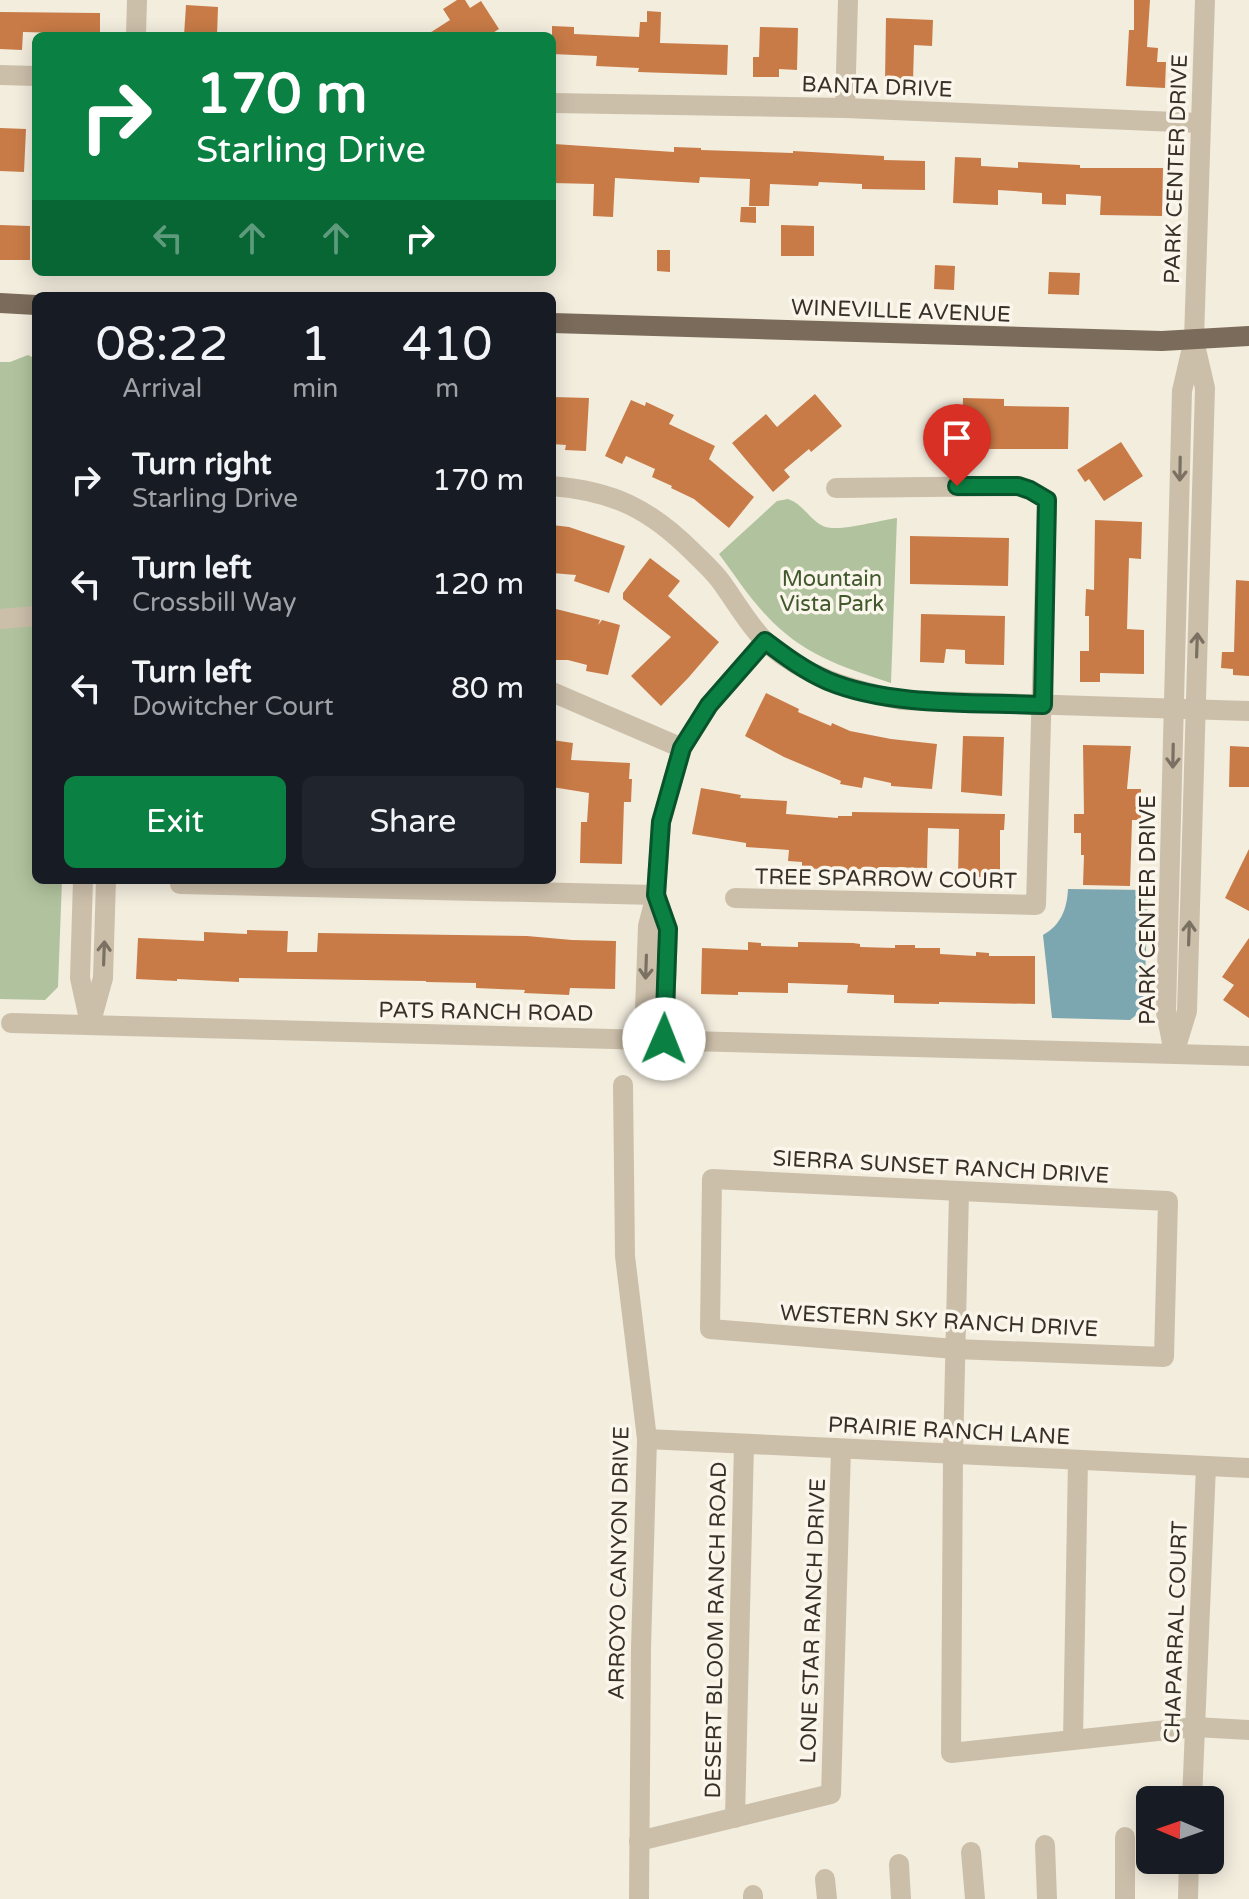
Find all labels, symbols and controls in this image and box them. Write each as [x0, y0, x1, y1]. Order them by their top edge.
street label: PARK CENTER DRIVE [1159, 54, 1193, 284]
text: 170 m [196, 61, 367, 128]
icon: right [64, 64, 168, 168]
street label: BANTA DRIVE [801, 71, 953, 103]
text: Starling Drive [196, 129, 426, 172]
icon: left [146, 216, 190, 260]
icon: ahead [230, 216, 274, 260]
icon: ahead [314, 216, 358, 260]
icon: right [398, 216, 442, 260]
street label: WINEVILLE AVENUE [791, 294, 1011, 328]
text: 08:22 [96, 316, 229, 374]
text: 1 [300, 316, 330, 374]
text: 410 [402, 316, 492, 374]
text: Arrival [122, 373, 202, 404]
text: min [292, 373, 338, 404]
text: m [435, 373, 459, 404]
pin [923, 404, 991, 486]
icon: arrive [935, 416, 979, 460]
text: Turn right [132, 446, 272, 483]
one-way arrow [1172, 455, 1187, 482]
icon: right [64, 458, 108, 502]
text: 170 m [432, 462, 524, 499]
text: Starling Drive [132, 483, 298, 514]
text: Turn left [132, 550, 251, 587]
icon: left [64, 562, 108, 606]
text: 120 m [432, 566, 524, 603]
park label: Mountain Vista Park [780, 566, 884, 617]
text: Crossbill Way [132, 587, 296, 618]
one-way arrow [1190, 632, 1205, 659]
text: Turn left [132, 654, 251, 691]
icon: left [64, 666, 108, 710]
text: 80 m [451, 670, 524, 707]
text: Dowitcher Court [132, 691, 334, 722]
one-way arrow [1165, 742, 1180, 769]
button: Exit [64, 776, 286, 868]
button: Share [302, 776, 524, 868]
street label: PARK CENTER DRIVE [1135, 795, 1161, 1025]
street label: TREE SPARROW COURT [755, 864, 1018, 894]
one-way arrow [1181, 920, 1197, 947]
one-way arrow [96, 940, 111, 967]
one-way arrow [639, 953, 654, 980]
street label: PATS RANCH ROAD [378, 997, 594, 1027]
position arrow [622, 997, 706, 1081]
street label: SIERRA SUNSET RANCH DRIVE [772, 1145, 1110, 1189]
street label: WESTERN SKY RANCH DRIVE [779, 1300, 1099, 1342]
street label: PRAIRIE RANCH LANE [827, 1412, 1071, 1450]
street label: ARROYO CANYON DRIVE [604, 1426, 634, 1700]
street label: DESERT BLOOM RANCH ROAD [700, 1461, 732, 1799]
street label: LONE STAR RANCH DRIVE [795, 1478, 831, 1764]
street label: CHAPARRAL COURT [1159, 1519, 1193, 1744]
north arrow [1136, 1786, 1224, 1874]
map controls [1136, 1786, 1224, 1874]

